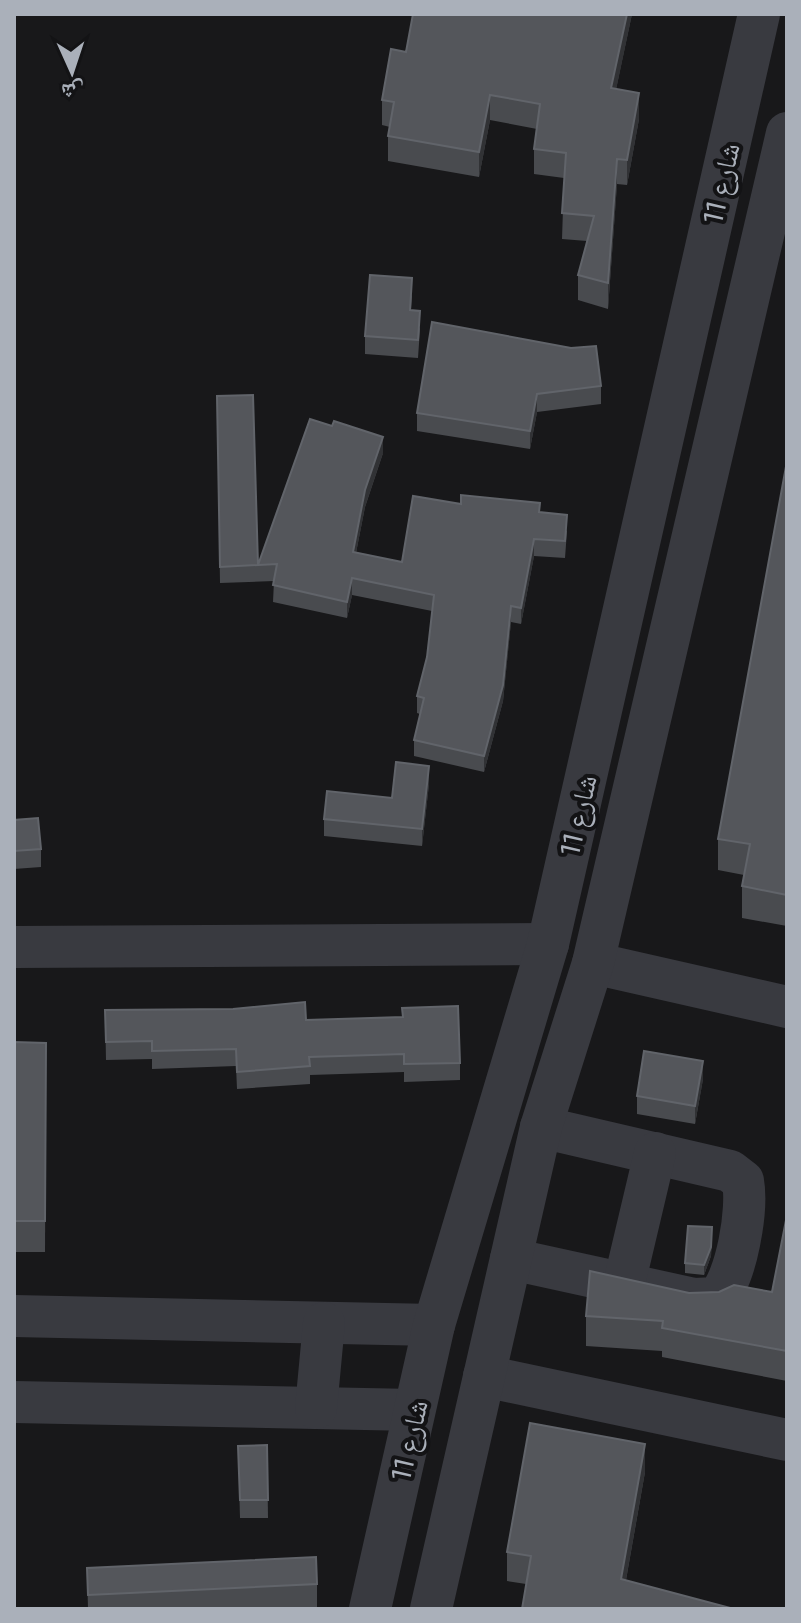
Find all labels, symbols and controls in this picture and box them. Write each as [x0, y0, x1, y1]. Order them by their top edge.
north arrow [32, 32, 112, 112]
text: ش [61, 77, 85, 107]
street label: شارع 11 [694, 139, 748, 227]
street label: شارع 11 [551, 771, 605, 859]
street label: شارع 11 [382, 1396, 436, 1484]

